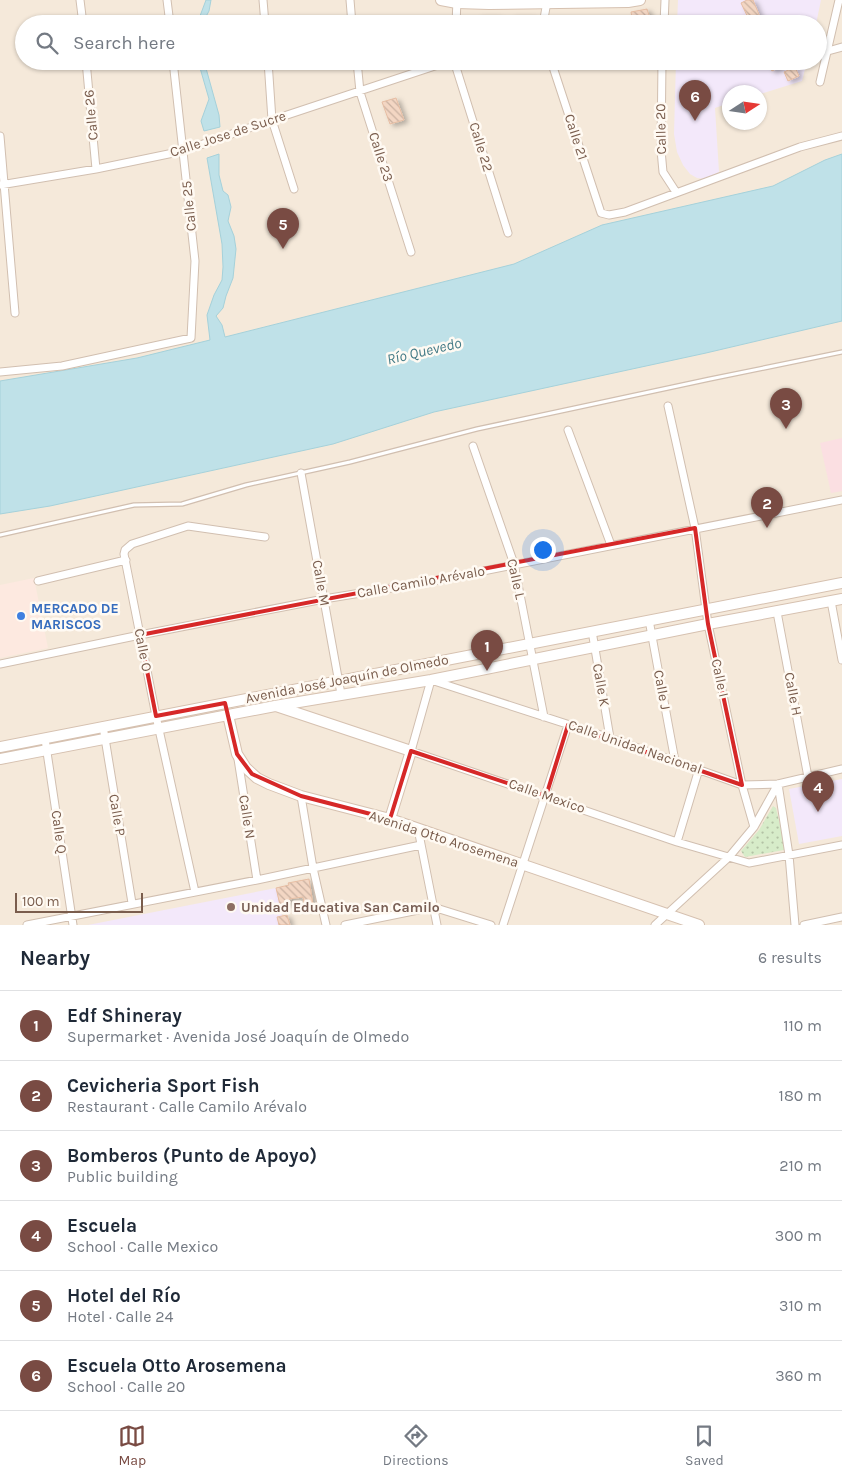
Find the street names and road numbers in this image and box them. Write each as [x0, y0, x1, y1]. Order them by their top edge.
street label: Calle 26 [80, 89, 102, 141]
street label: Calle 20 [652, 103, 670, 155]
street label: Calle Jose de Sucre [168, 107, 288, 161]
street label: Calle 21 [561, 112, 591, 162]
street label: Calle 22 [465, 120, 497, 174]
street label: Calle 23 [365, 130, 397, 184]
street label: Calle 25 [178, 180, 200, 232]
street label: Calle L [503, 557, 529, 601]
street label: Calle M [309, 559, 333, 607]
street label: Calle Camilo Arévalo [356, 562, 486, 602]
street label: Calle O [130, 627, 156, 673]
street label: Avenida José Joaquín de Olmedo [244, 651, 450, 707]
street label: Calle I [708, 657, 732, 699]
street label: Calle K [589, 662, 613, 708]
street label: Calle J [650, 669, 674, 711]
street label: Calle H [780, 671, 806, 717]
street label: Calle Unidad Nacional [566, 716, 704, 778]
street label: Calle Mexico [506, 775, 588, 817]
street label: Calle P [105, 793, 129, 838]
street label: Calle N [235, 794, 259, 840]
street label: Avenida Otto Arosemena [367, 807, 521, 871]
street label: Calle Q [48, 809, 70, 855]

